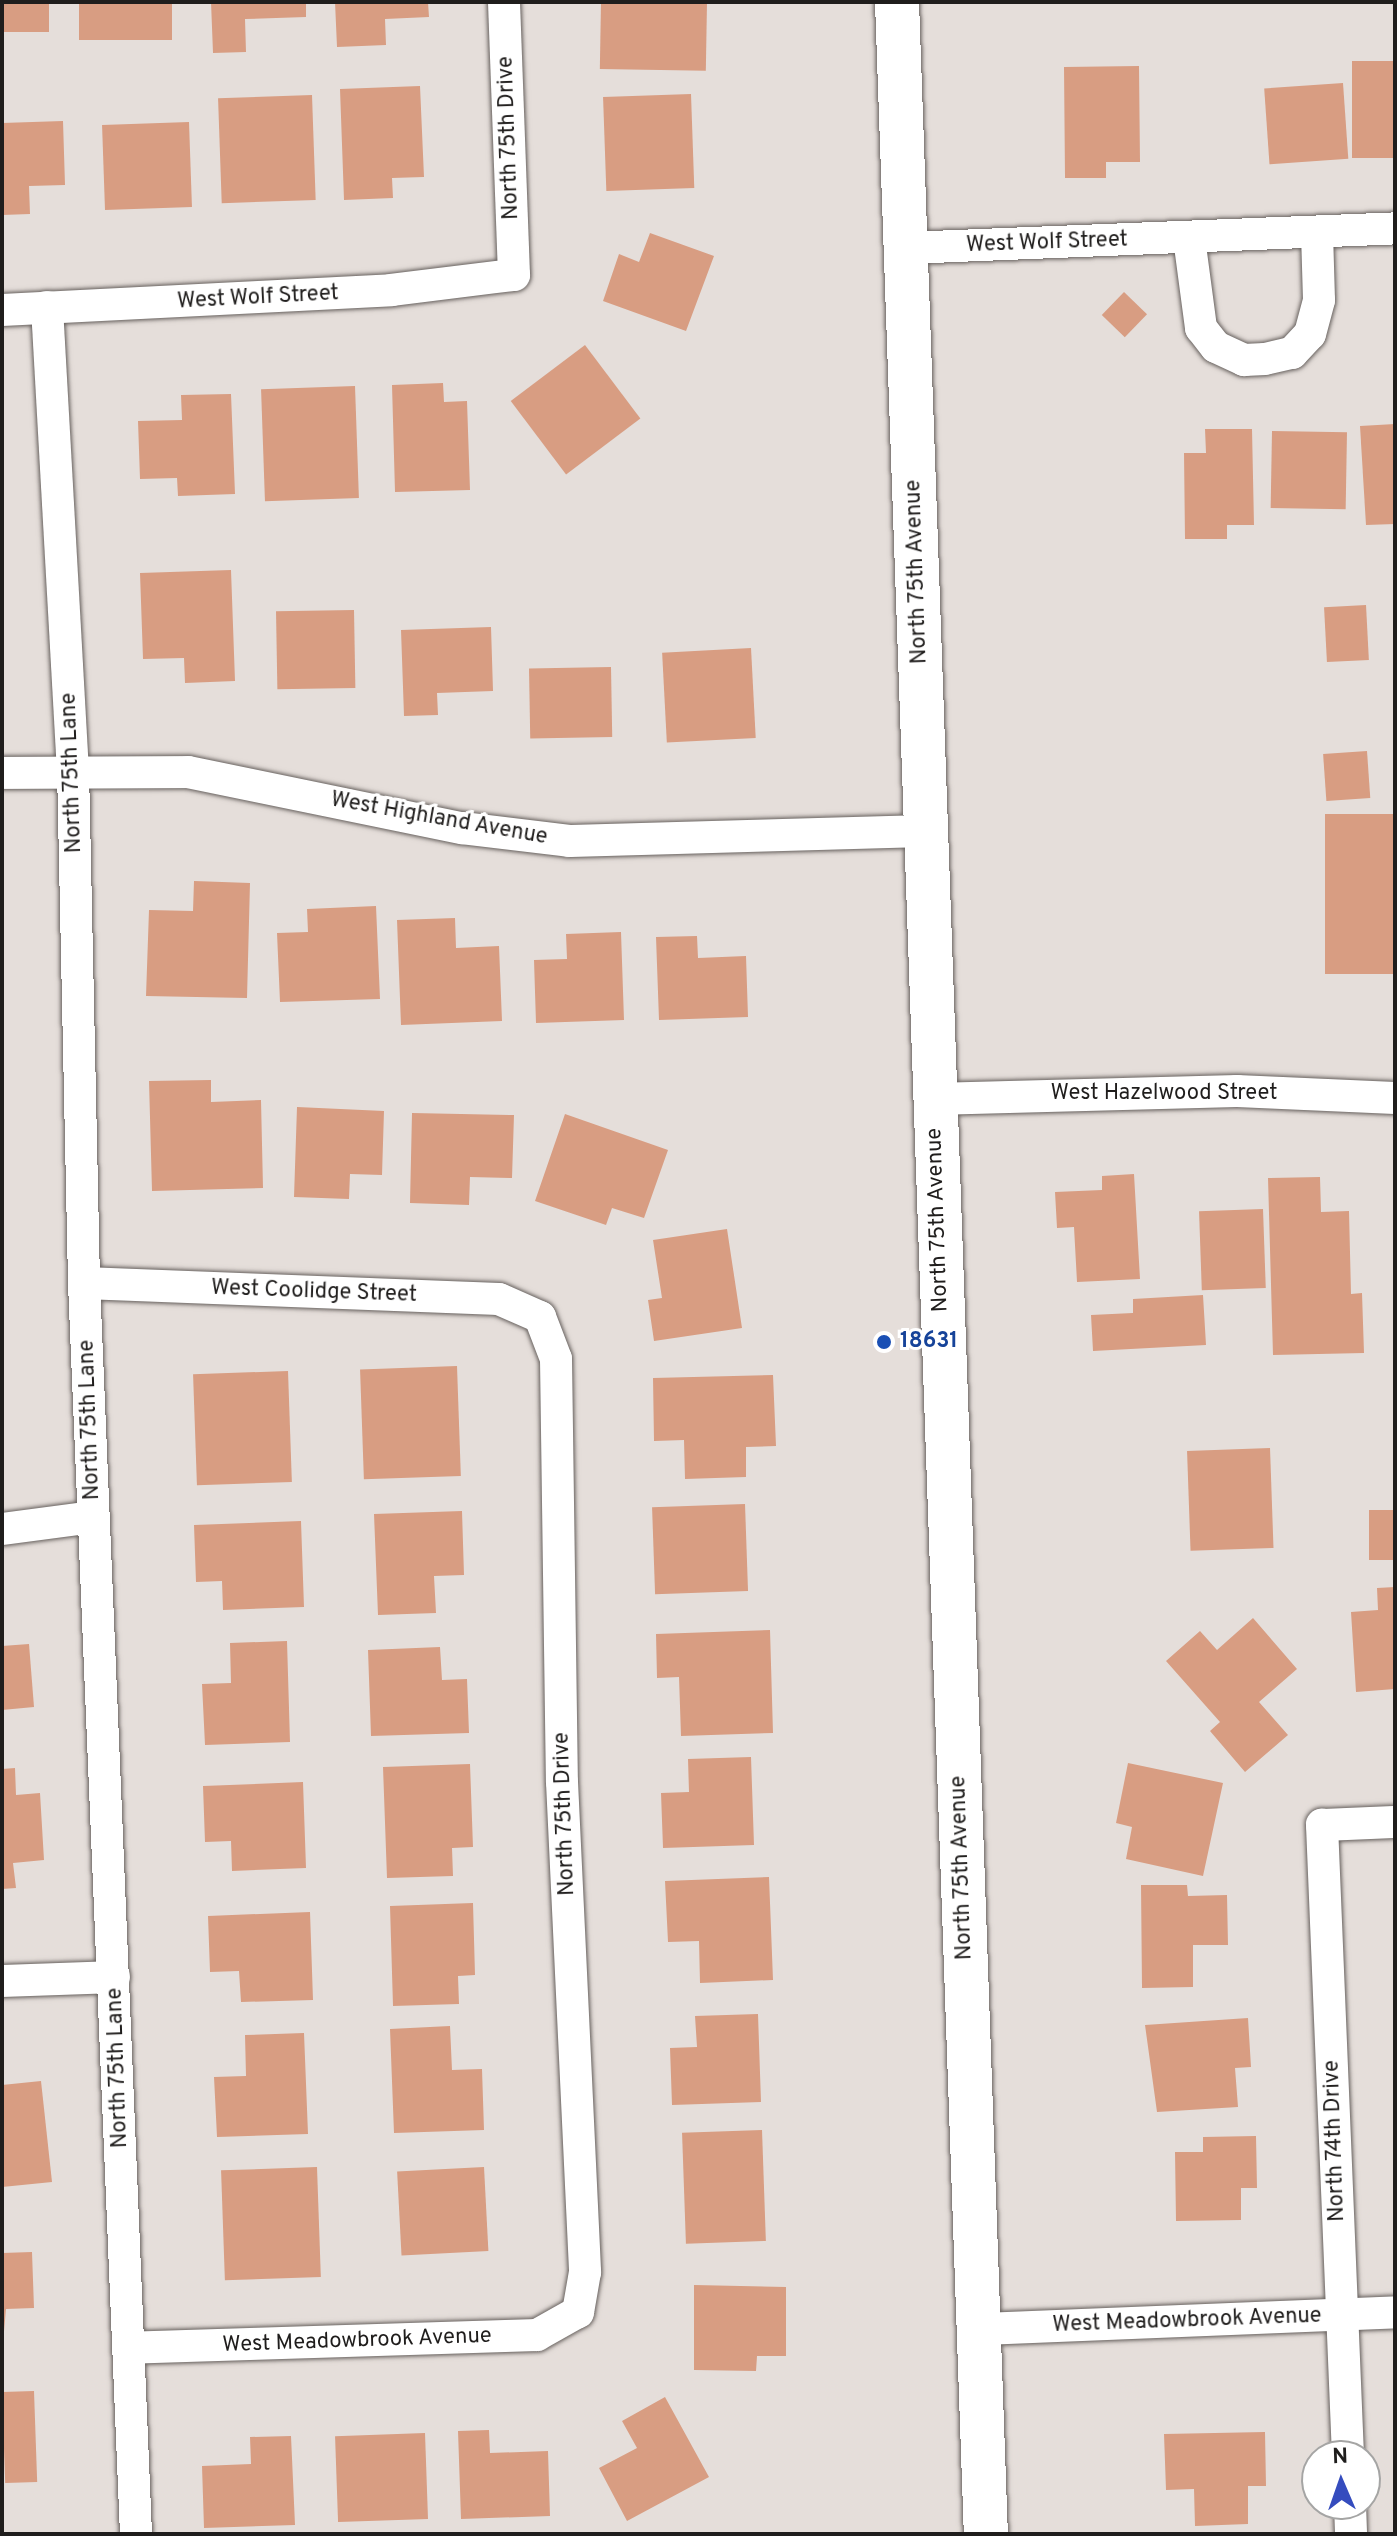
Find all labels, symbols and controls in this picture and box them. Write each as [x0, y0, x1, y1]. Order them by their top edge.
street label: North 75th Drive [493, 55, 525, 221]
street label: West Wolf Street [965, 227, 1129, 259]
street label: West Wolf Street [176, 281, 340, 315]
street label: North 75th Avenue [901, 478, 933, 666]
street label: North 75th Lane [56, 692, 88, 854]
street label: West Highland Avenue [328, 787, 550, 851]
street label: West Hazelwood Street [1051, 1081, 1277, 1107]
street label: North 75th Avenue [922, 1126, 954, 1314]
street label: West Coolidge Street [211, 1275, 417, 1309]
place label: 18631 [900, 1329, 958, 1355]
marker: 18631 [875, 1333, 893, 1351]
street label: North 75th Lane [74, 1339, 106, 1501]
street label: North 75th Drive [549, 1731, 581, 1897]
street label: North 75th Avenue [946, 1774, 978, 1962]
street label: North 75th Lane [102, 1987, 134, 2149]
street label: North 74th Drive [1319, 2059, 1351, 2223]
street label: West Meadowbrook Avenue [1051, 2303, 1323, 2339]
street label: West Meadowbrook Avenue [221, 2323, 493, 2359]
north arrow [1301, 2440, 1381, 2520]
text: N [1332, 2444, 1349, 2471]

